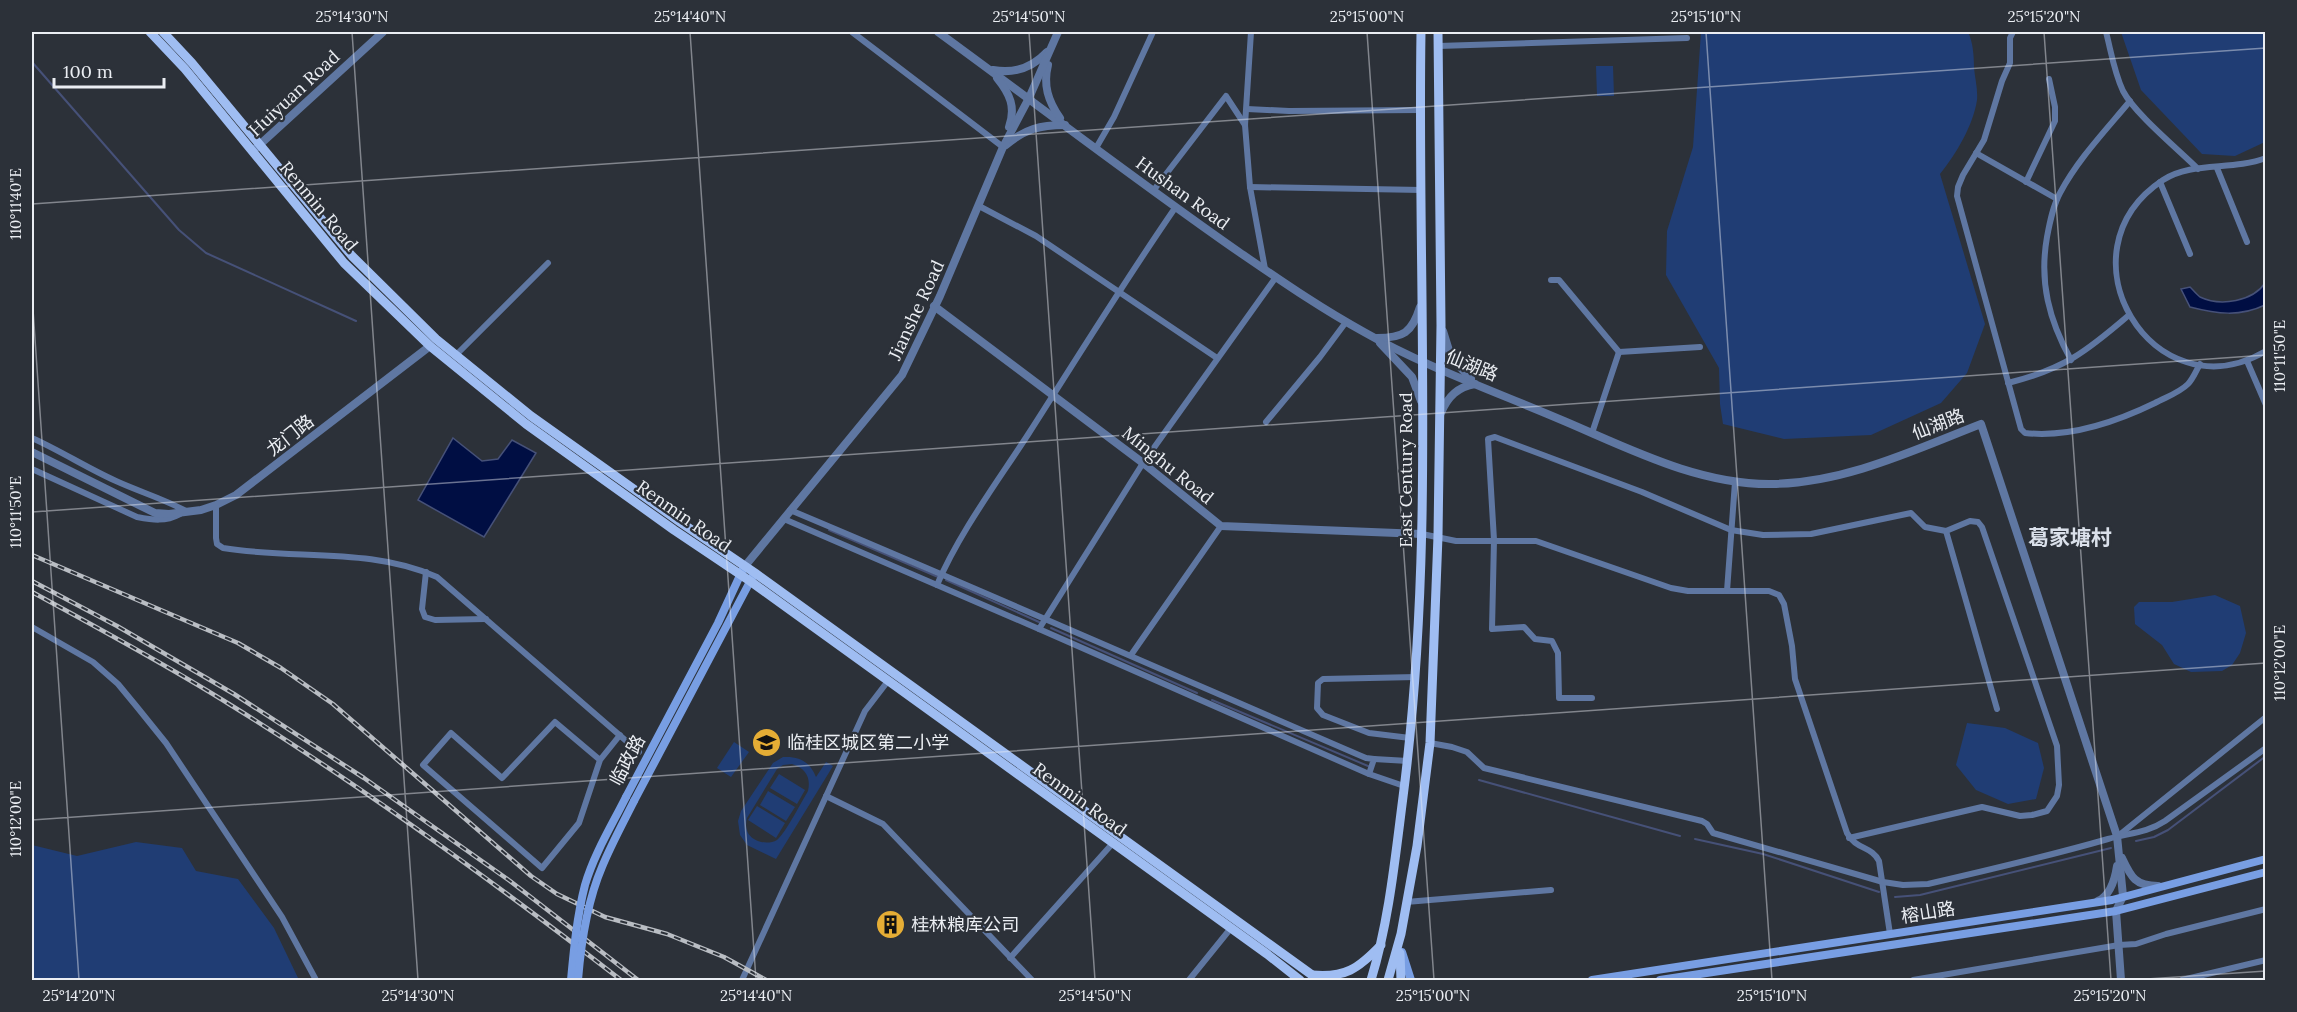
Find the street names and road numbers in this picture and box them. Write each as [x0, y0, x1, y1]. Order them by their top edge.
street label: Huiyuan Road [244, 45, 345, 141]
street label: Hushan Road [1132, 151, 1235, 235]
street label: Renmin Road [275, 156, 363, 256]
street label: Jianshe Road [882, 256, 949, 364]
street label: 仙湖路 [1443, 344, 1501, 386]
street label: East Century Road [1394, 392, 1417, 548]
street label: 仙湖路 [1909, 404, 1967, 444]
street label: 龙门路 [262, 409, 318, 461]
street label: Minghu Road [1118, 421, 1219, 509]
street label: Renmin Road [632, 475, 736, 557]
street label: 临政路 [604, 731, 650, 789]
street label: Renmin Road [1029, 757, 1132, 841]
street label: 榕山路 [1900, 896, 1956, 928]

